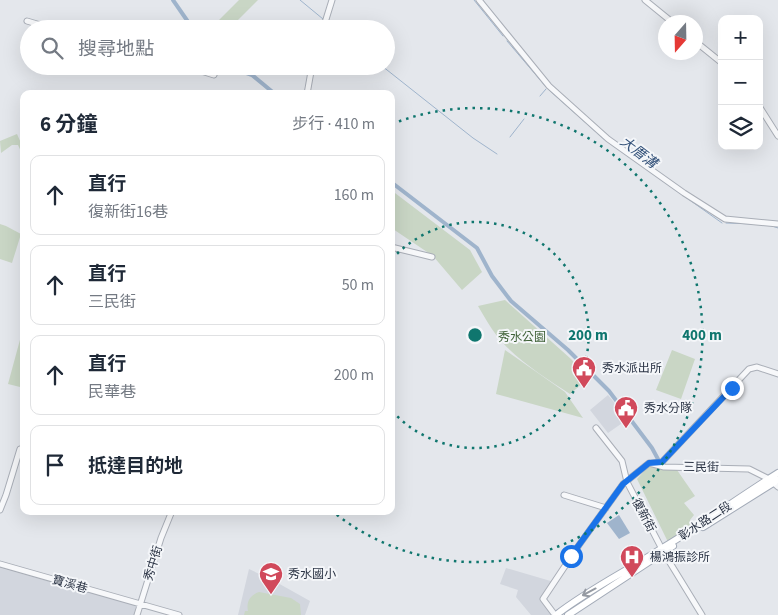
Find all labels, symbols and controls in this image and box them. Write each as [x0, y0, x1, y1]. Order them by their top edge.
north arrow [658, 15, 703, 60]
map controls [718, 15, 763, 150]
button: + [718, 15, 763, 60]
search box [20, 20, 395, 75]
icon: search [38, 34, 66, 62]
text: 搜尋地點 [78, 36, 154, 63]
button: − [718, 60, 763, 105]
button: layers [718, 105, 763, 150]
text: 6 分鐘 [40, 109, 97, 139]
text: 步行 · 410 m [292, 113, 375, 135]
water label: 大厝溝 [616, 132, 663, 175]
text: 直行 [88, 171, 126, 198]
icon: ahead [41, 181, 69, 209]
text: 160 m [334, 184, 374, 206]
text: 復新街16巷 [88, 201, 168, 223]
text: 直行 [88, 261, 126, 288]
icon: ahead [41, 271, 69, 299]
text: 50 m [342, 274, 374, 296]
text: 三民街 [88, 291, 136, 313]
text: 200 m [568, 325, 608, 346]
text: 400 m [682, 325, 722, 346]
centre of rings [466, 326, 484, 344]
park label: 秀水公園 [498, 329, 546, 346]
text: 直行 [88, 351, 126, 378]
public building icon: 秀水派出所 [571, 355, 597, 389]
place label: 秀水派出所 [602, 360, 662, 377]
icon: ahead [41, 361, 69, 389]
text: 200 m [334, 364, 374, 386]
route end [721, 377, 744, 400]
text: 民華巷 [88, 381, 136, 403]
public building icon: 秀水分隊 [613, 395, 639, 429]
place label: 秀水分隊 [644, 400, 692, 417]
icon: arrive [41, 451, 69, 479]
text: 抵達目的地 [88, 453, 183, 480]
street label: 三民街 [683, 459, 719, 476]
street label: 復新街 [628, 495, 660, 535]
street label: 彰水路二段 [675, 498, 735, 545]
street label: 秀中街 [140, 543, 167, 583]
hospital icon: 楊鴻振診所 [619, 544, 645, 578]
route start [560, 545, 583, 568]
place label: 楊鴻振診所 [650, 549, 710, 566]
school or university icon: 秀水國小 [258, 561, 284, 595]
place label: 秀水國小 [288, 566, 336, 583]
street label: 寶溪巷 [50, 571, 90, 598]
one-way arrow [581, 587, 596, 597]

